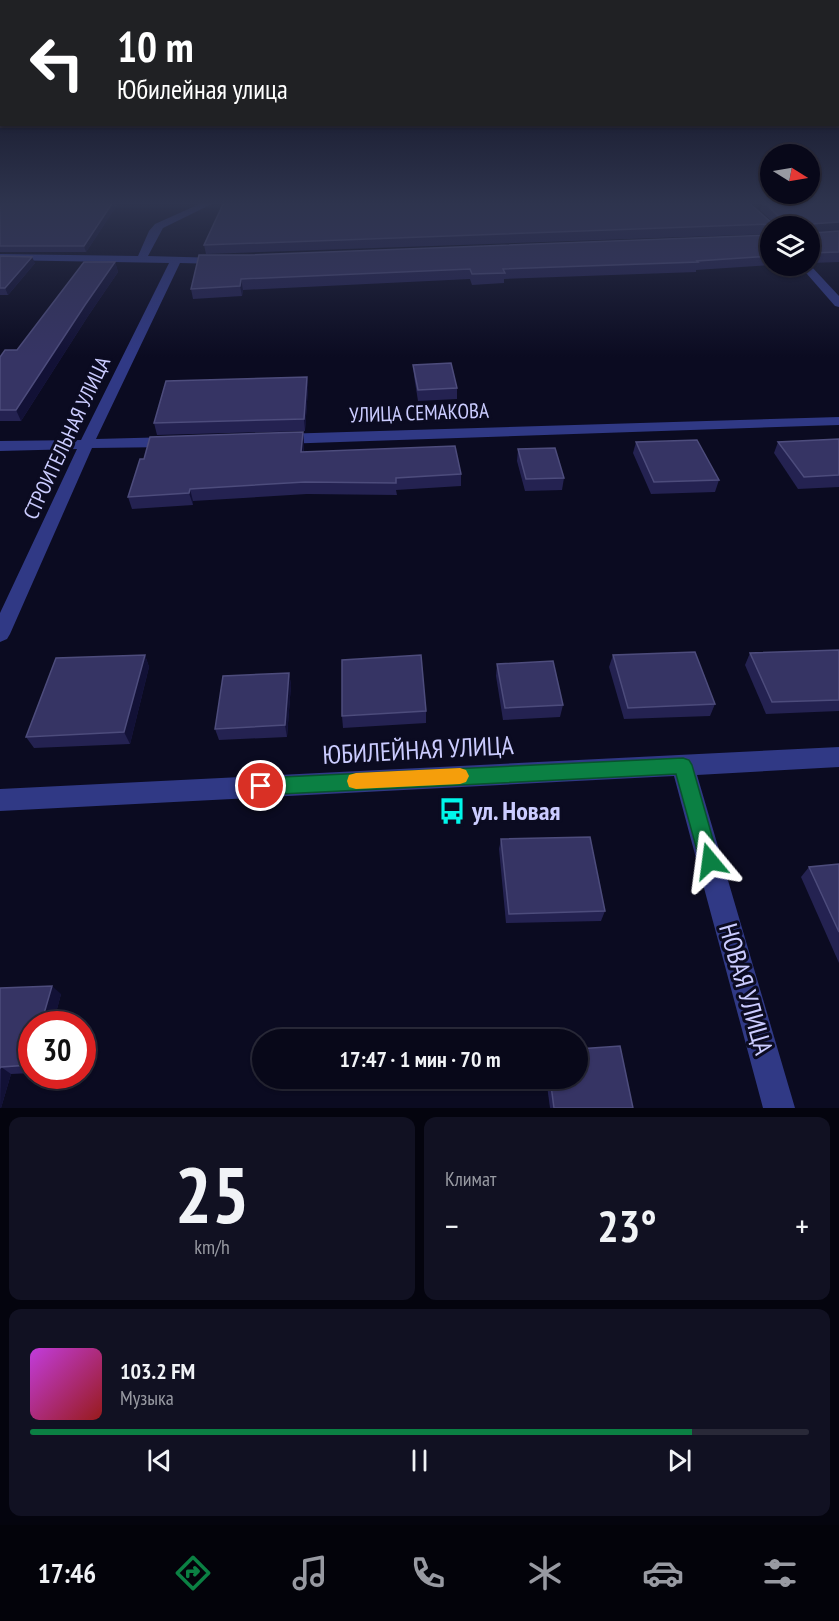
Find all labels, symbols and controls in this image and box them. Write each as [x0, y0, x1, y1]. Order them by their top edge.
text: 10 m [117, 19, 194, 74]
icon: left [18, 24, 96, 102]
text: Юбилейная улица [117, 72, 288, 106]
north arrow [760, 144, 820, 204]
map controls [760, 144, 820, 276]
button: layers [760, 216, 820, 276]
street label: СТРОИТЕЛЬНАЯ УЛИЦА [17, 352, 116, 523]
street label: УЛИЦА СЕМАКОВА [349, 397, 489, 428]
street label: ЮБИЛЕЙНАЯ УЛИЦА [322, 728, 515, 771]
pin [235, 760, 286, 811]
icon: arrive [244, 769, 277, 802]
place label: ул. Новая [471, 794, 560, 827]
bus stop icon: ул. Новая [437, 796, 467, 826]
position arrow [678, 829, 742, 893]
street label: НОВАЯ УЛИЦА [712, 919, 781, 1059]
speed limit sign: 30 [18, 1011, 96, 1089]
text: 17:47 · 1 мин · 70 m [339, 1045, 501, 1073]
text: 25 [175, 1144, 249, 1245]
text: Климат [445, 1166, 496, 1192]
text: 23° [597, 1196, 657, 1254]
text: − [445, 1204, 459, 1247]
text: + [795, 1204, 809, 1247]
text: km/h [194, 1234, 230, 1260]
text: 103.2 FM [120, 1357, 195, 1385]
text: Музыка [120, 1385, 174, 1411]
icon: previous [143, 1444, 176, 1477]
icon: pause [403, 1444, 436, 1477]
icon: next [663, 1444, 696, 1477]
icon: directions [172, 1552, 214, 1594]
icon: music [289, 1552, 331, 1594]
icon: phone [407, 1552, 449, 1594]
icon: climate [524, 1552, 566, 1594]
icon: car [642, 1552, 684, 1594]
icon: filters [759, 1552, 801, 1594]
text: 17:46 [38, 1556, 96, 1590]

